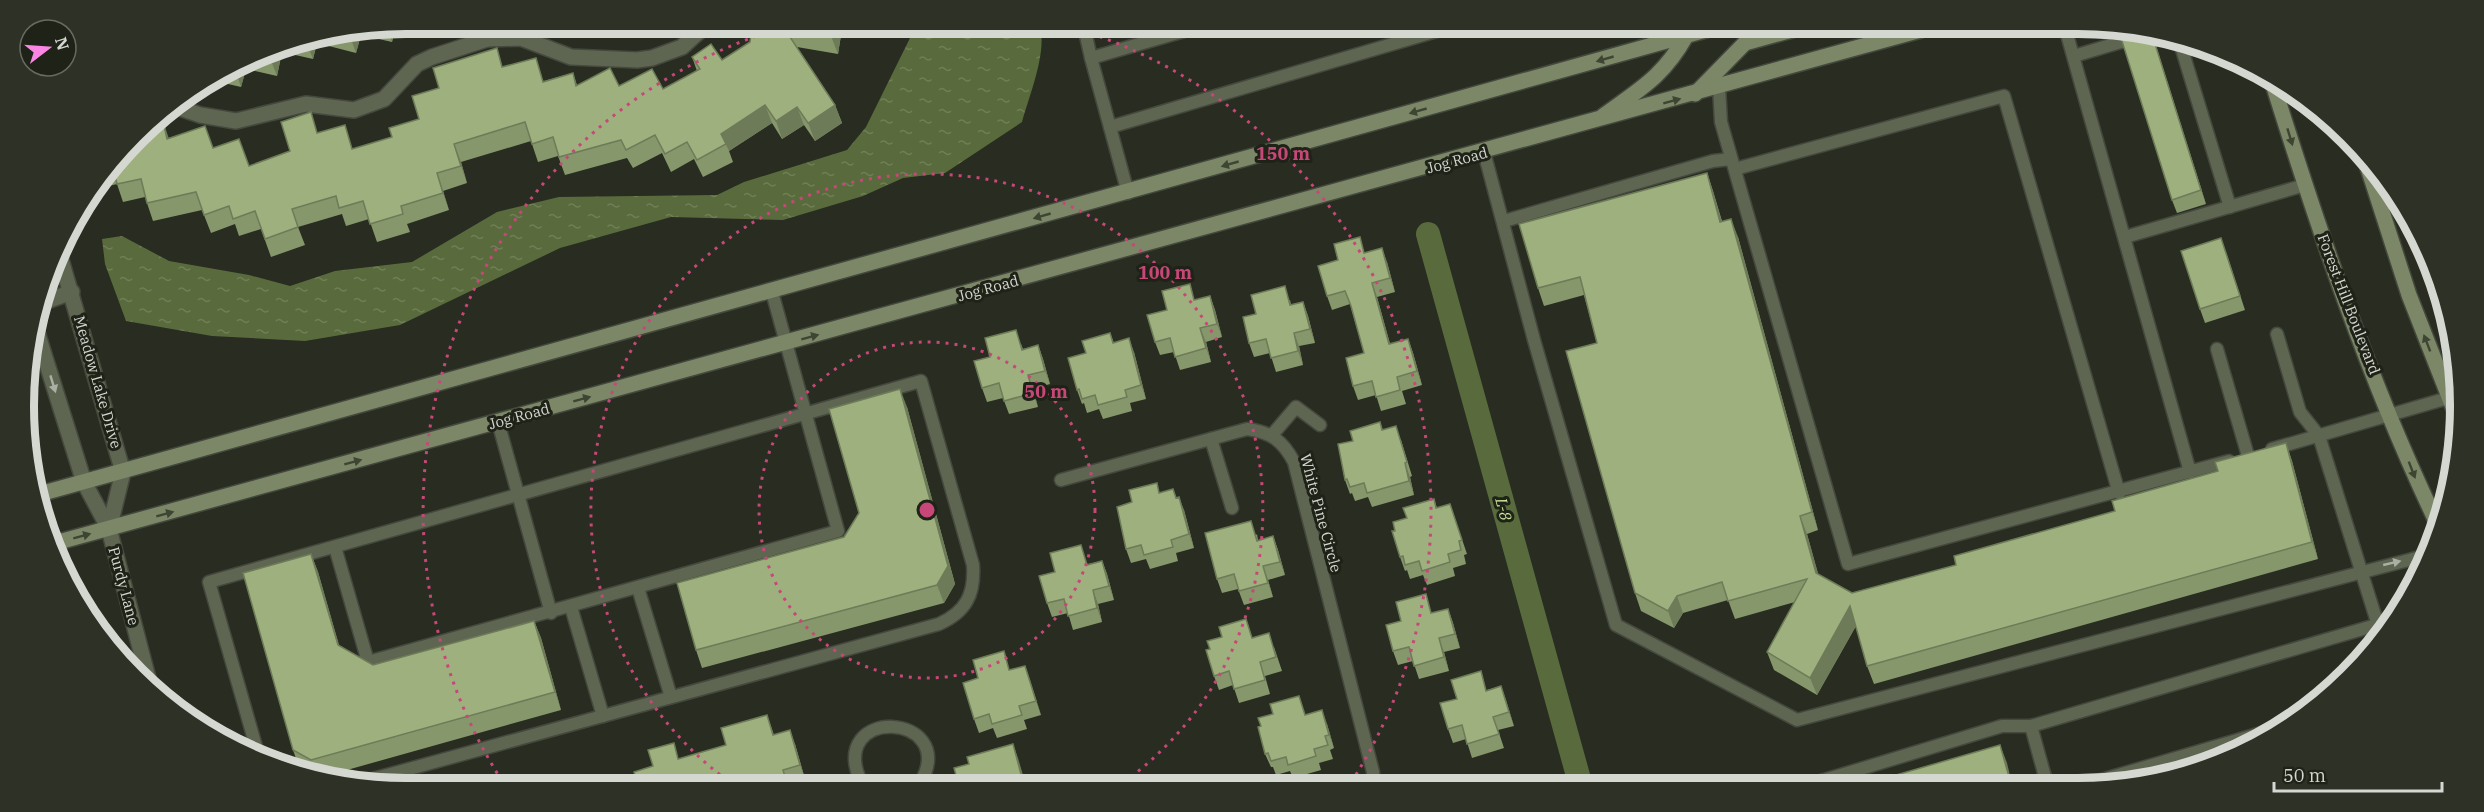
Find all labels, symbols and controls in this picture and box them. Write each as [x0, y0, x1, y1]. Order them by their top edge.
north arrow [18, 18, 78, 78]
text: N [51, 35, 74, 53]
one-way arrow [1596, 55, 1614, 64]
one-way arrow [1663, 95, 1681, 105]
one-way arrow [1409, 107, 1427, 117]
one-way arrow [2286, 128, 2295, 146]
text: 150 m [1256, 142, 1311, 165]
street label: Jog Road [1424, 143, 1490, 177]
one-way arrow [1221, 160, 1239, 169]
one-way arrow [1033, 212, 1051, 222]
street label: Forest Hill Boulevard [2313, 231, 2385, 377]
text: 100 m [1138, 261, 1193, 284]
street label: Jog Road [955, 271, 1021, 305]
street label: Meadow Lake Drive [70, 313, 126, 451]
one-way arrow [801, 331, 820, 341]
one-way arrow [2422, 334, 2432, 352]
one-way arrow [49, 376, 58, 394]
text: 50 m [1024, 380, 1068, 403]
one-way arrow [573, 394, 591, 403]
street label: Jog Road [486, 399, 552, 433]
street label: White Pine Circle [1296, 452, 1346, 574]
one-way arrow [345, 457, 363, 466]
one-way arrow [2407, 461, 2417, 479]
water label: L-8 [1491, 494, 1517, 523]
centre of rings [917, 500, 937, 520]
one-way arrow [156, 508, 174, 518]
one-way arrow [73, 531, 91, 541]
street label: Purdy Lane [104, 545, 144, 627]
one-way arrow [2383, 558, 2402, 568]
scale bar [2274, 755, 2442, 793]
text: 50 m [2283, 764, 2326, 787]

